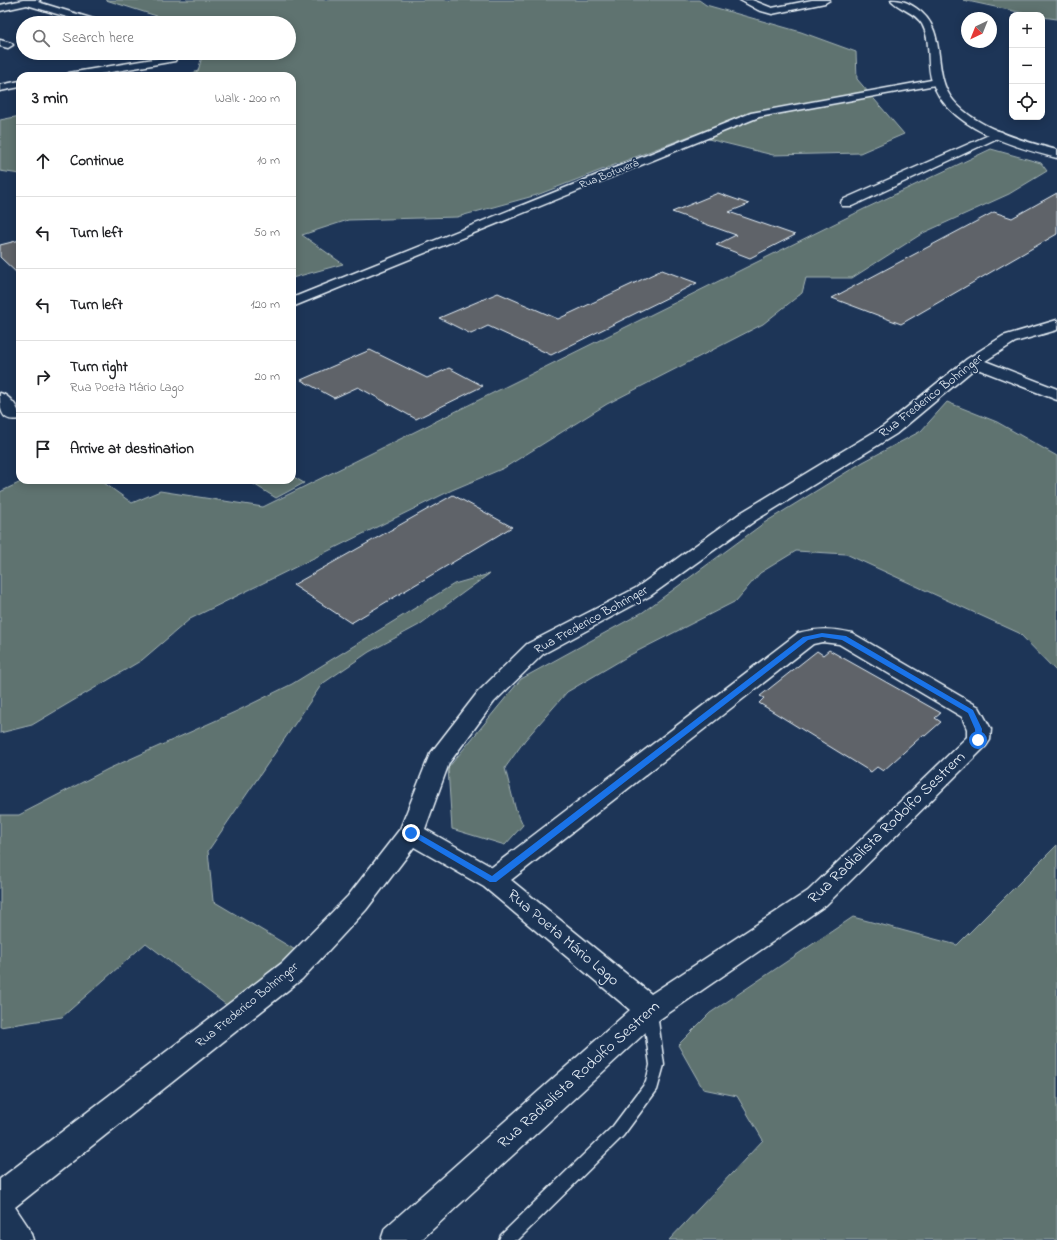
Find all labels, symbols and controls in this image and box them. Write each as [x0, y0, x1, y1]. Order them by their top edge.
north arrow [961, 12, 997, 48]
map controls [1009, 12, 1045, 120]
button: + [1009, 12, 1045, 48]
search box [16, 16, 296, 60]
icon: search [30, 27, 52, 49]
text: Search here [62, 27, 134, 49]
button: − [1009, 48, 1045, 84]
button: locate [1009, 84, 1045, 120]
text: 3 min [32, 86, 68, 111]
text: Walk · 200 m [215, 89, 280, 108]
icon: ahead [32, 150, 54, 172]
text: Continue [70, 150, 124, 172]
text: 10 m [257, 151, 280, 170]
street label: Rua Botuverá [577, 155, 641, 193]
icon: left [32, 222, 54, 244]
text: Turn left [70, 222, 123, 244]
text: 50 m [254, 223, 280, 242]
icon: left [32, 294, 54, 316]
text: Turn left [70, 294, 123, 316]
text: 120 m [250, 295, 280, 314]
street label: Rua Frederico Bohringer [875, 349, 988, 443]
text: Turn right [70, 356, 128, 378]
icon: right [32, 366, 54, 388]
text: 20 m [255, 367, 280, 386]
text: Rua Poeta Mário Lago [70, 378, 184, 397]
icon: arrive [32, 438, 54, 460]
text: Arrive at destination [70, 438, 194, 460]
street label: Rua Frederico Bohringer [531, 580, 653, 660]
route start [969, 731, 987, 749]
street label: Rua Radialista Rodolfo Sestrem [803, 746, 971, 910]
route end [402, 824, 420, 842]
street label: Rua Poeta Mário Lago [501, 884, 625, 992]
street label: Rua Frederico Bohringer [192, 957, 304, 1053]
street label: Rua Radialista Rodolfo Sestrem [492, 995, 666, 1155]

